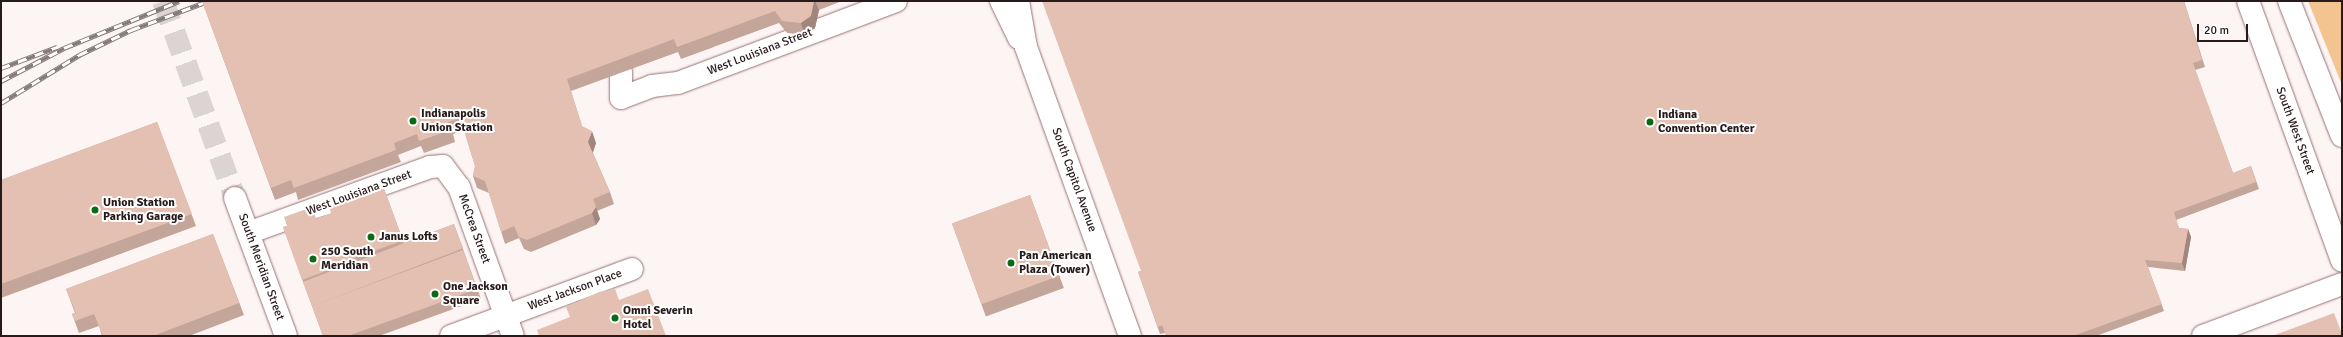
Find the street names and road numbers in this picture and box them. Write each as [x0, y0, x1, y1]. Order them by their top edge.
street label: West Louisiana Street [706, 25, 814, 79]
street label: South West Street [2273, 85, 2317, 177]
street label: South Capitol Avenue [1048, 126, 1100, 234]
street label: West Louisiana Street [304, 167, 414, 219]
street label: McCrea Street [455, 192, 493, 266]
street label: South Meridian Street [235, 212, 287, 322]
street label: West Jackson Place [526, 266, 624, 314]

